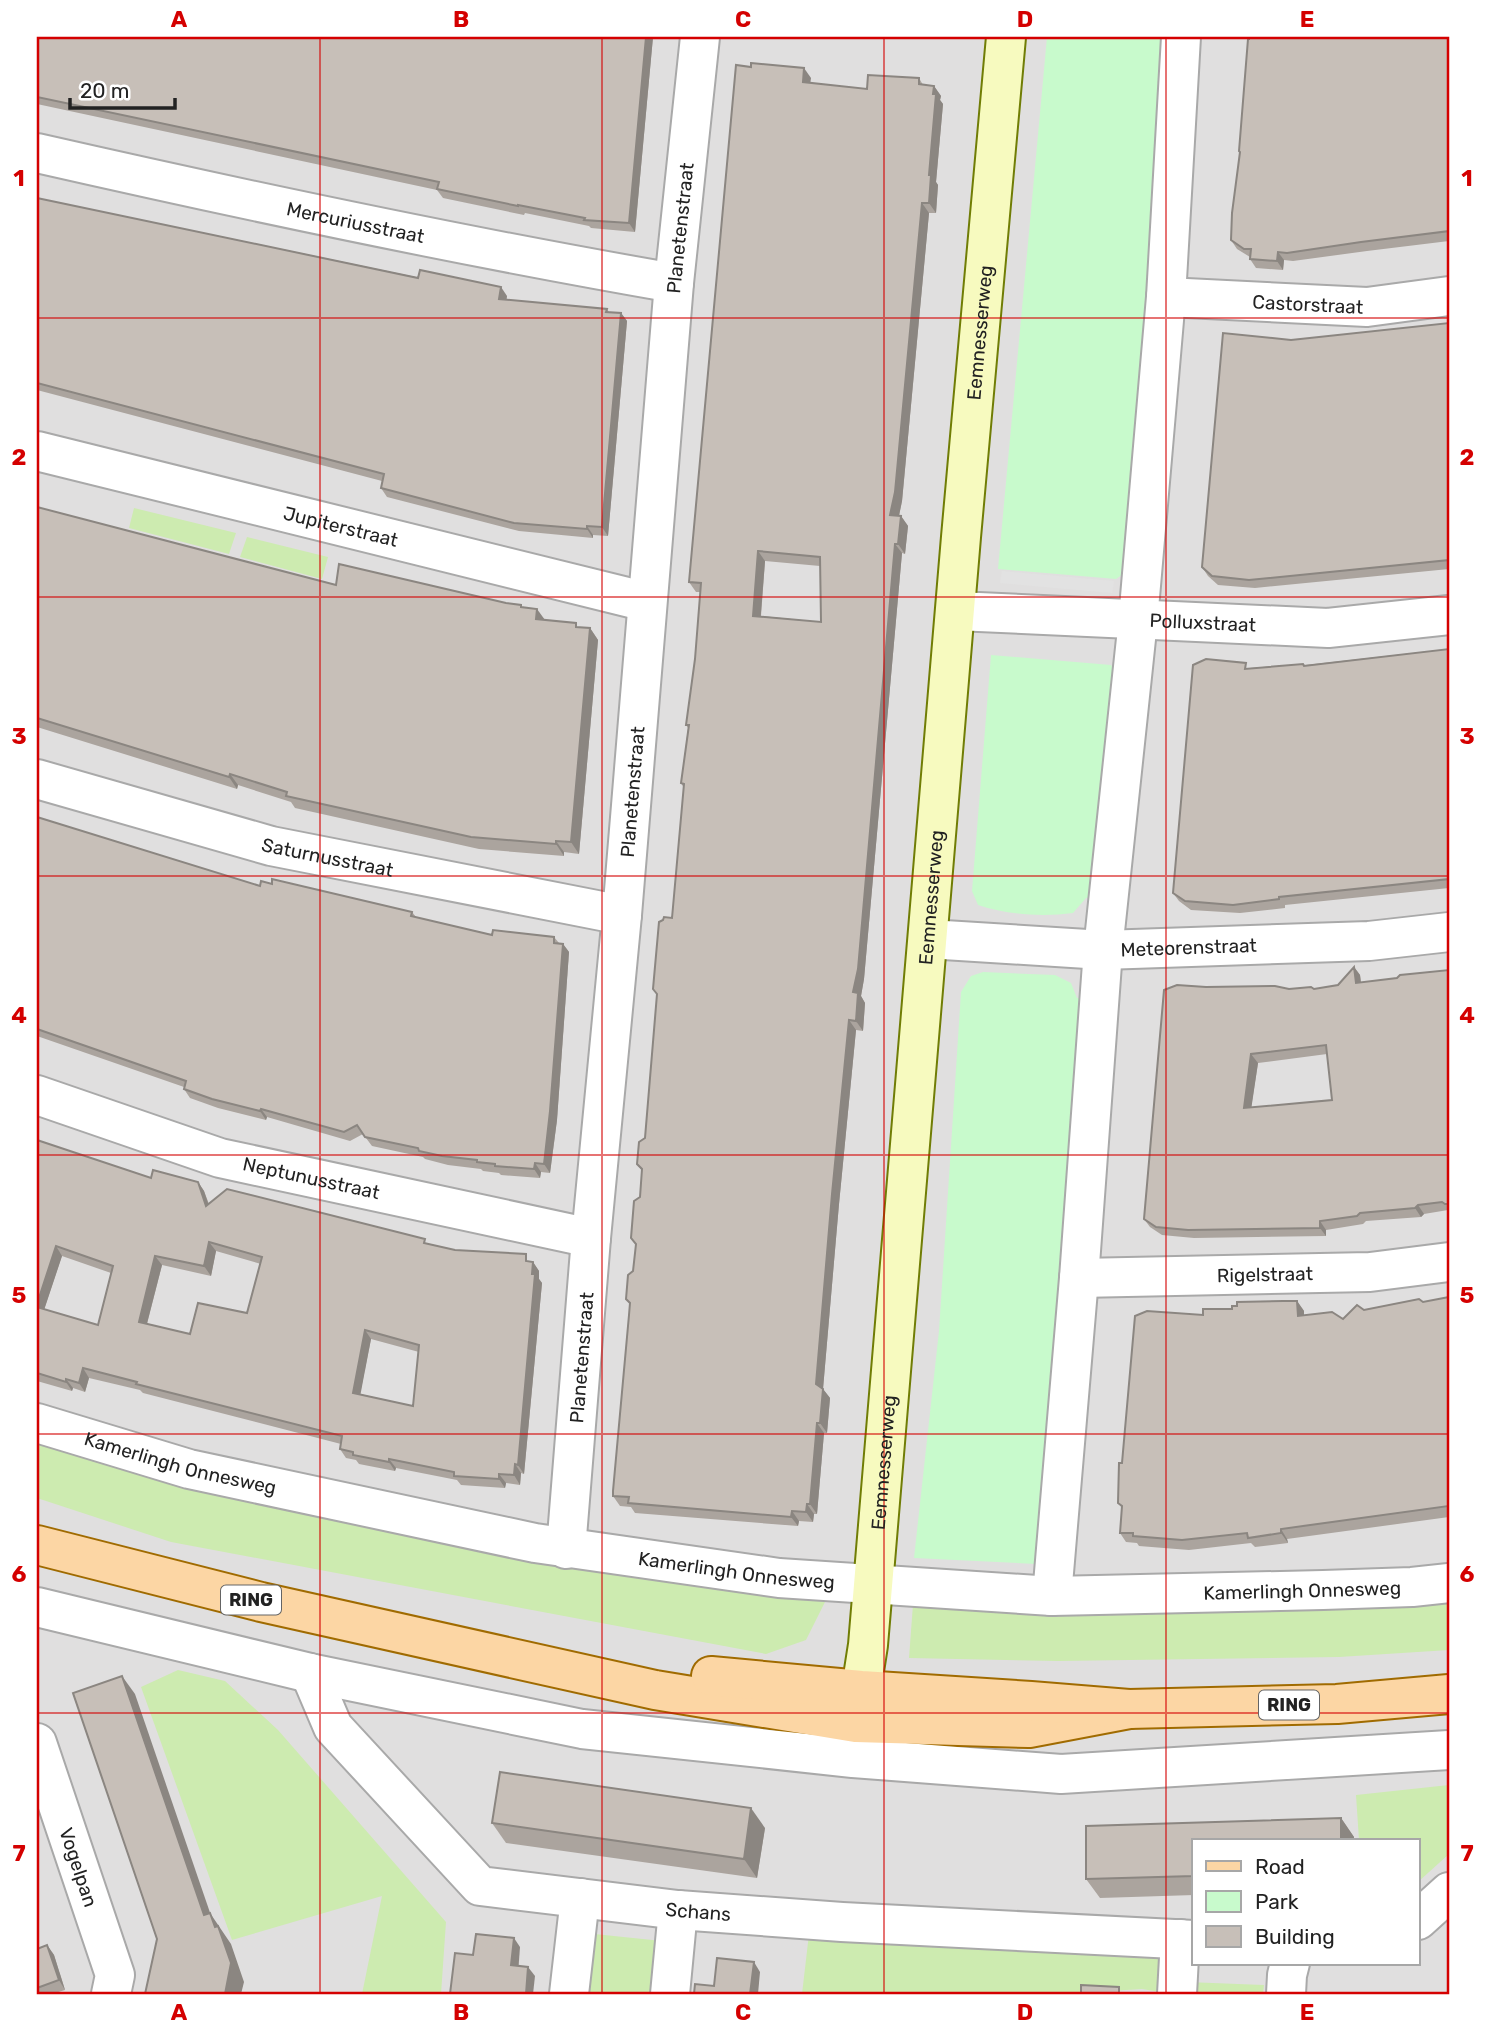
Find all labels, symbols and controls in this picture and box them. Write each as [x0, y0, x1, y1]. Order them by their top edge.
text: A [171, 5, 188, 33]
text: B [453, 5, 469, 33]
text: C [735, 5, 751, 33]
text: D [1017, 5, 1033, 33]
text: E [1300, 5, 1314, 33]
scale bar [70, 66, 175, 110]
text: 20 m [80, 78, 129, 103]
street label: Planetenstraat [662, 161, 699, 294]
text: 1 [13, 164, 25, 192]
text: 1 [1461, 164, 1473, 192]
street label: Mercuriusstraat [284, 197, 427, 248]
street label: Eemnesserweg [962, 264, 997, 401]
street label: Castorstraat [1252, 290, 1364, 319]
text: 2 [12, 443, 26, 471]
text: 2 [1460, 443, 1474, 471]
street label: Jupiterstraat [281, 501, 401, 552]
street label: Polluxstraat [1149, 609, 1257, 637]
text: 3 [11, 722, 27, 750]
text: 3 [1459, 722, 1475, 750]
street label: Planetenstraat [616, 725, 650, 858]
street label: Eemnesserweg [914, 829, 948, 966]
street label: Saturnusstraat [259, 833, 396, 882]
street label: Meteorenstraat [1120, 934, 1258, 961]
text: 4 [11, 1001, 27, 1029]
text: 4 [1459, 1001, 1475, 1029]
street label: Neptunusstraat [241, 1152, 382, 1204]
street label: Rigelstraat [1217, 1262, 1314, 1287]
text: 5 [12, 1281, 27, 1309]
text: 5 [1460, 1281, 1475, 1309]
street label: Planetenstraat [565, 1291, 599, 1424]
street label: Eemnesserweg [867, 1394, 901, 1531]
street label: Kamerlingh Onnesweg [81, 1427, 278, 1499]
street label: Kamerlingh Onnesweg [637, 1547, 835, 1594]
text: 6 [12, 1560, 27, 1588]
text: 6 [1460, 1560, 1475, 1588]
street label: Kamerlingh Onnesweg [1203, 1576, 1402, 1605]
road number: RING [221, 1586, 281, 1615]
road number: RING [1259, 1690, 1319, 1720]
street label: Vogelpan [54, 1825, 102, 1910]
text: 7 [12, 1839, 26, 1867]
legend [1192, 1839, 1420, 1965]
text: 7 [1460, 1839, 1474, 1867]
text: Road [1255, 1854, 1305, 1879]
text: Park [1255, 1889, 1299, 1914]
street label: Schans [664, 1898, 732, 1926]
text: Building [1255, 1924, 1335, 1949]
text: A [171, 1998, 188, 2026]
text: B [453, 1998, 469, 2026]
text: C [735, 1998, 751, 2026]
text: D [1017, 1998, 1033, 2026]
text: E [1300, 1998, 1314, 2026]

